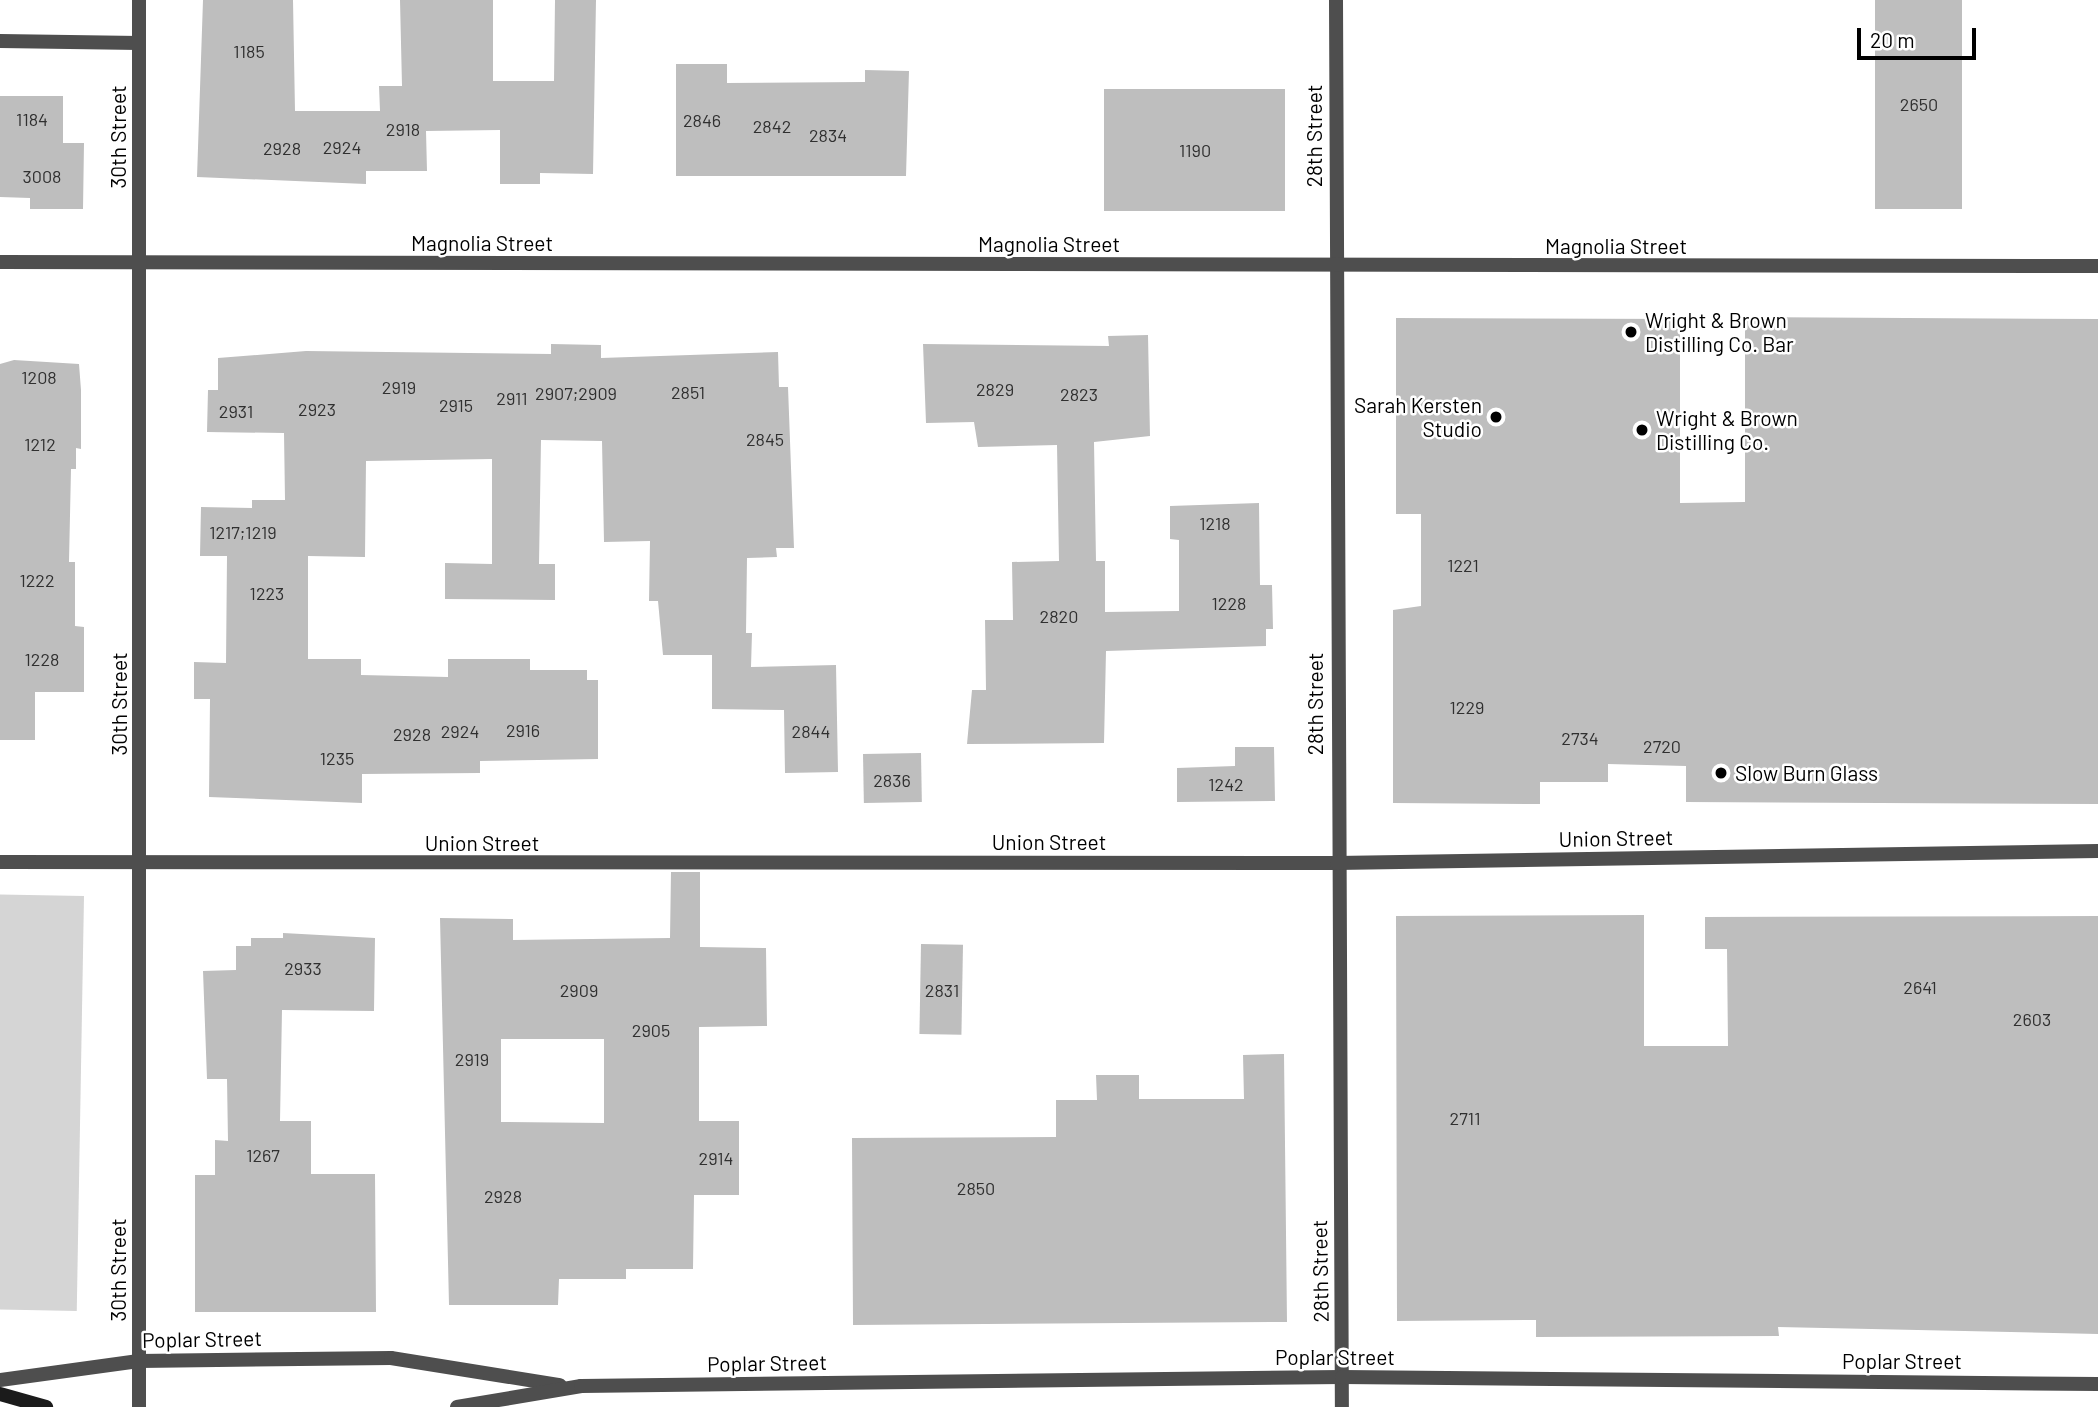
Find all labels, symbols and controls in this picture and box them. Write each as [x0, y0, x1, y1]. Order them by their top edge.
scale bar [1860, 14, 1979, 58]
text: 20 m [1870, 27, 1915, 52]
house number: 1185 [233, 40, 265, 62]
street label: 30th Street [105, 85, 131, 189]
street label: 28th Street [1301, 85, 1327, 187]
house number: 2650 [1900, 93, 1938, 115]
house number: 1184 [16, 108, 48, 130]
house number: 2846 [683, 109, 721, 131]
house number: 2842 [753, 115, 791, 137]
house number: 2918 [386, 118, 420, 140]
house number: 2834 [809, 124, 847, 146]
house number: 2924 [323, 136, 361, 158]
house number: 2928 [263, 137, 301, 159]
house number: 1190 [1179, 139, 1211, 161]
house number: 3008 [23, 165, 61, 187]
street label: Magnolia Street [411, 230, 553, 256]
street label: Magnolia Street [978, 231, 1120, 257]
street label: Magnolia Street [1545, 233, 1687, 259]
place label: Wright & Brown Distilling Co. Bar [1645, 307, 1794, 357]
marker: Wright & Brown Distilling Co. Bar [1623, 324, 1639, 340]
house number: 1208 [21, 366, 57, 388]
house number: 2919 [382, 376, 416, 398]
house number: 2829 [976, 378, 1014, 400]
house number: 2851 [671, 381, 705, 403]
house number: 2907;2909 [535, 382, 617, 404]
house number: 2823 [1060, 383, 1098, 405]
house number: 2911 [496, 387, 528, 409]
place label: Sarah Kersten Studio [1354, 392, 1482, 442]
house number: 2915 [439, 394, 473, 416]
house number: 2923 [298, 398, 336, 420]
house number: 2931 [219, 400, 253, 422]
place label: Wright & Brown Distilling Co. [1656, 405, 1798, 455]
marker: Sarah Kersten Studio [1488, 409, 1504, 425]
marker: Wright & Brown Distilling Co. [1634, 422, 1650, 438]
house number: 2845 [746, 428, 784, 450]
house number: 1212 [24, 433, 56, 455]
house number: 1218 [1199, 512, 1231, 534]
house number: 1217;1219 [209, 521, 277, 543]
house number: 1221 [1447, 554, 1479, 576]
house number: 1222 [19, 569, 55, 591]
house number: 1223 [250, 582, 284, 604]
house number: 1228 [1212, 592, 1246, 614]
house number: 2820 [1040, 605, 1078, 627]
house number: 1228 [25, 648, 59, 670]
street label: 30th Street [106, 652, 132, 756]
street label: 28th Street [1302, 653, 1328, 755]
house number: 1229 [1450, 696, 1484, 718]
house number: 2916 [506, 719, 540, 741]
house number: 2924 [441, 720, 479, 742]
house number: 2844 [792, 720, 830, 742]
house number: 2928 [393, 723, 431, 745]
house number: 2734 [1561, 727, 1599, 749]
house number: 2720 [1643, 735, 1681, 757]
house number: 1235 [320, 747, 354, 769]
place label: Slow Burn Glass [1735, 760, 1878, 786]
marker: Slow Burn Glass [1713, 765, 1729, 781]
house number: 2836 [873, 769, 911, 791]
house number: 1242 [1208, 773, 1244, 795]
street label: Union Street [1559, 824, 1673, 852]
street label: Union Street [992, 829, 1106, 855]
street label: Union Street [425, 830, 539, 856]
house number: 2933 [284, 957, 322, 979]
house number: 2641 [1903, 976, 1937, 998]
house number: 2909 [560, 979, 598, 1001]
house number: 2831 [925, 979, 959, 1001]
house number: 2603 [2013, 1008, 2051, 1030]
house number: 2905 [632, 1019, 670, 1041]
house number: 2919 [455, 1048, 489, 1070]
house number: 2711 [1450, 1107, 1480, 1129]
house number: 1267 [246, 1144, 280, 1166]
house number: 2914 [699, 1147, 733, 1169]
house number: 2850 [957, 1177, 995, 1199]
house number: 2928 [484, 1185, 522, 1207]
street label: 30th Street [105, 1218, 131, 1322]
street label: 28th Street [1307, 1219, 1333, 1323]
street label: Poplar Street [142, 1325, 262, 1353]
street label: Poplar Street [1275, 1344, 1395, 1370]
street label: Poplar Street [1842, 1348, 1962, 1374]
street label: Poplar Street [707, 1349, 827, 1377]

